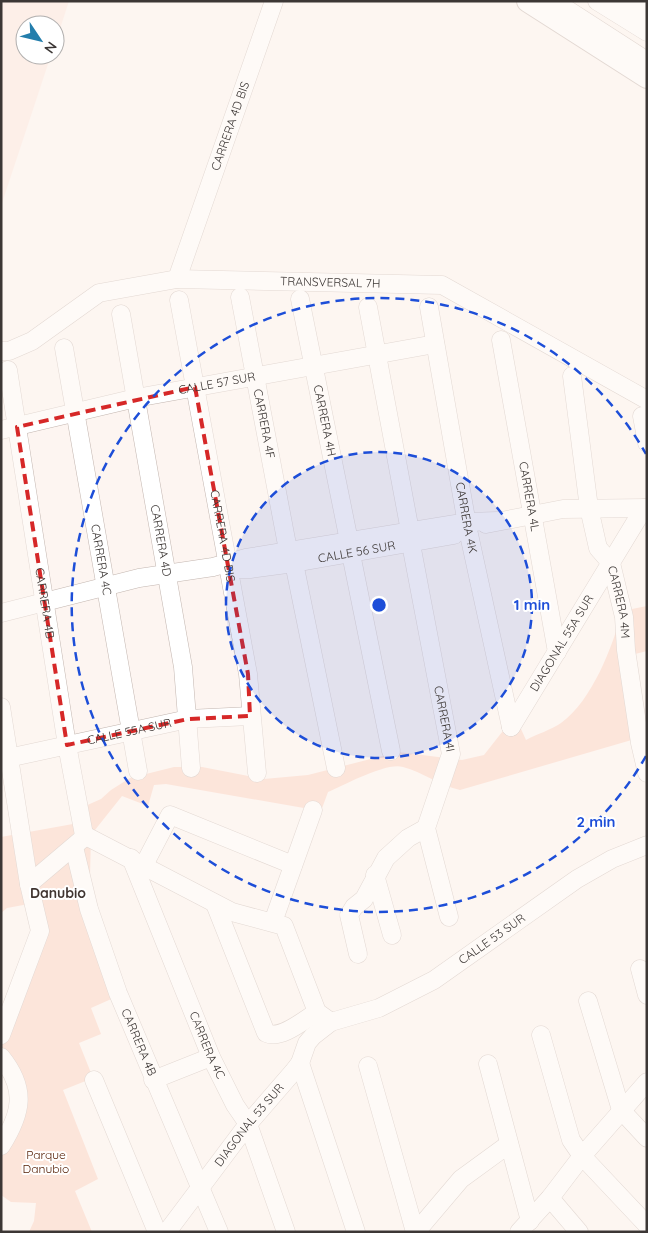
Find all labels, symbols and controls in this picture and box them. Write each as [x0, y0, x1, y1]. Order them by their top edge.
north arrow [15, 15, 65, 65]
text: N [40, 38, 61, 57]
street label: CARRERA 4D BIS [207, 79, 252, 172]
street label: TRANSVERSAL 7H [280, 273, 381, 291]
street label: CALLE 57 SUR [177, 369, 256, 397]
street label: CARRERA 4H [311, 383, 340, 457]
street label: CARRERA 4F [251, 387, 279, 460]
street label: CARRERA 4L [516, 460, 543, 533]
street label: CARRERA 4K [453, 481, 481, 555]
street label: CARRERA 4D BIS [207, 489, 239, 583]
street label: CARRERA 4D [148, 503, 175, 578]
street label: CARRERA 4C [88, 523, 115, 597]
street label: CALLE 56 SUR [317, 537, 396, 566]
street label: CARRERA 4M [605, 564, 633, 639]
street label: CARRERA 4B [32, 566, 58, 640]
street label: DIAGONAL 55A SUR [526, 592, 597, 694]
text: 1 min [514, 595, 550, 614]
centre of rings [370, 596, 388, 614]
street label: CARRERA 4I [431, 684, 458, 753]
street label: CALLE 55A SUR [85, 715, 173, 748]
text: 2 min [576, 812, 616, 831]
district label: Danubio [30, 884, 86, 902]
street label: CALLE 53 SUR [455, 910, 528, 967]
street label: CARRERA 4B [118, 1006, 160, 1078]
street label: CARRERA 4C [186, 1009, 229, 1081]
street label: DIAGONAL 53 SUR [211, 1080, 287, 1169]
park label: Parque Danubio [23, 1147, 69, 1176]

